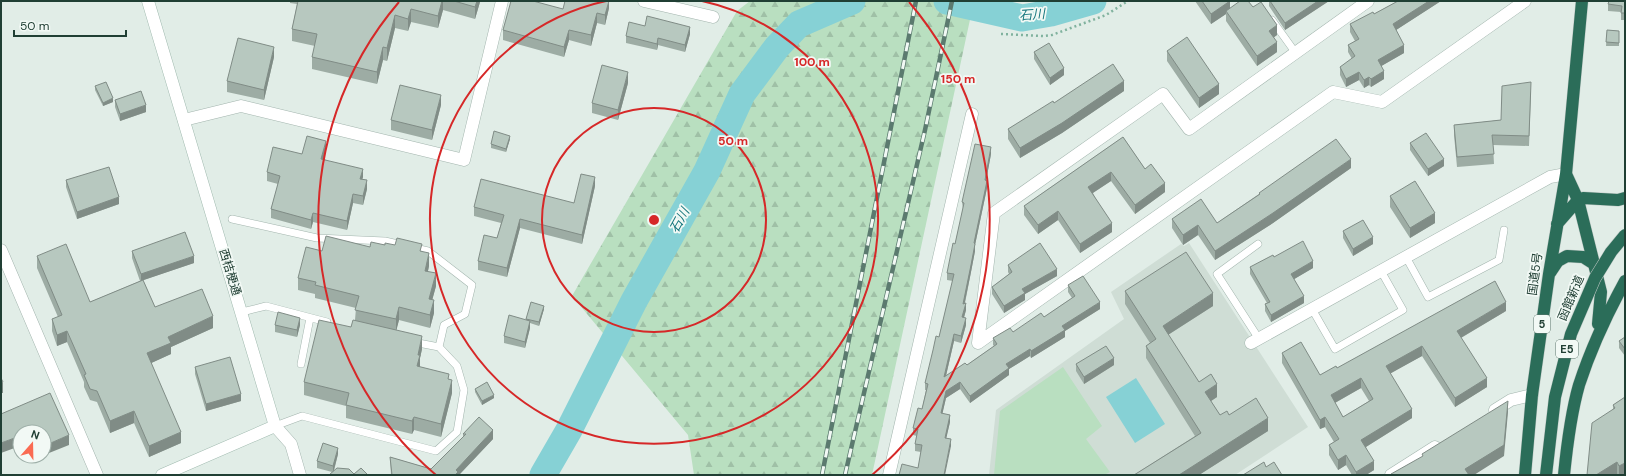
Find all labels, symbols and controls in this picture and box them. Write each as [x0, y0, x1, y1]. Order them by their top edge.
water label: 石川 [1018, 5, 1048, 24]
scale bar [14, 12, 126, 38]
text: 50 m [20, 18, 49, 34]
text: 100 m [794, 54, 830, 70]
text: 150 m [941, 71, 975, 87]
text: 50 m [718, 133, 748, 149]
water label: 石川 [666, 203, 694, 236]
centre of rings [647, 213, 661, 227]
street label: 西桔梗通 [215, 247, 245, 297]
street label: 国道5号 [1524, 251, 1546, 297]
street label: 函館新道 [1554, 273, 1588, 323]
road number: 5 [1534, 315, 1550, 333]
road number: E5 [1556, 340, 1578, 358]
north arrow [12, 424, 52, 464]
text: N [29, 427, 42, 443]

